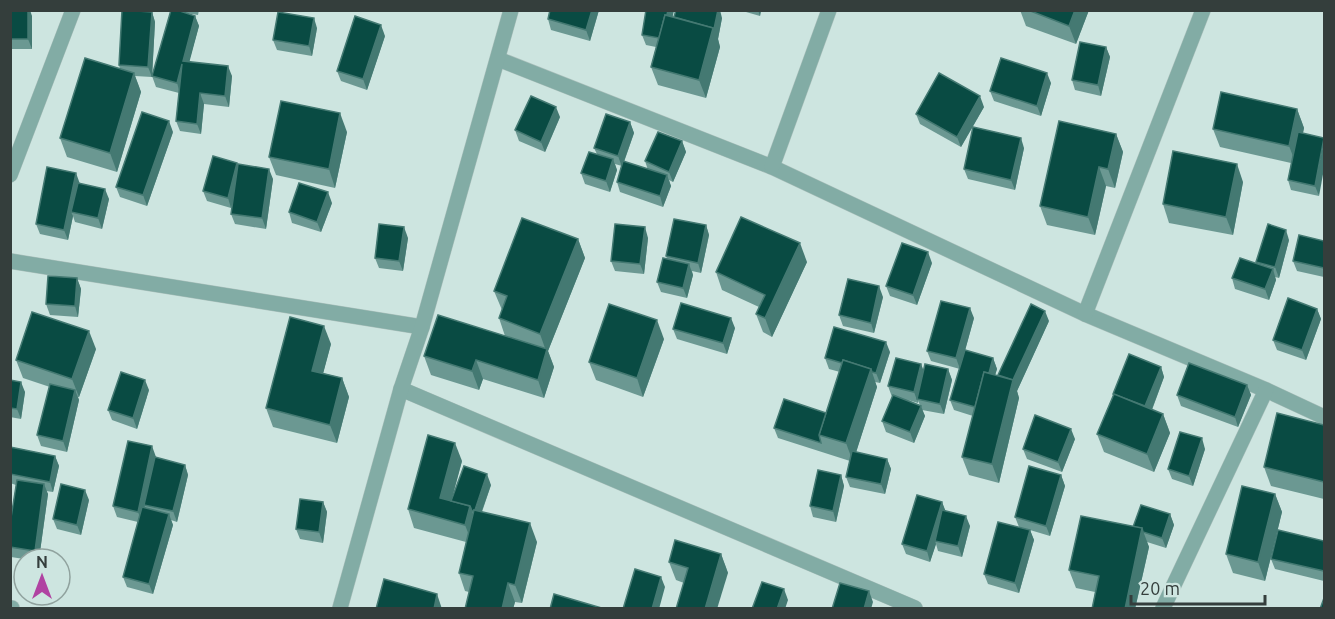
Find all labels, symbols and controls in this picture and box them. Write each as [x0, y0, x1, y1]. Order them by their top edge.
north arrow [12, 547, 72, 607]
text: N [36, 553, 48, 571]
scale bar [1131, 568, 1264, 606]
text: 20 m [1140, 578, 1180, 598]

